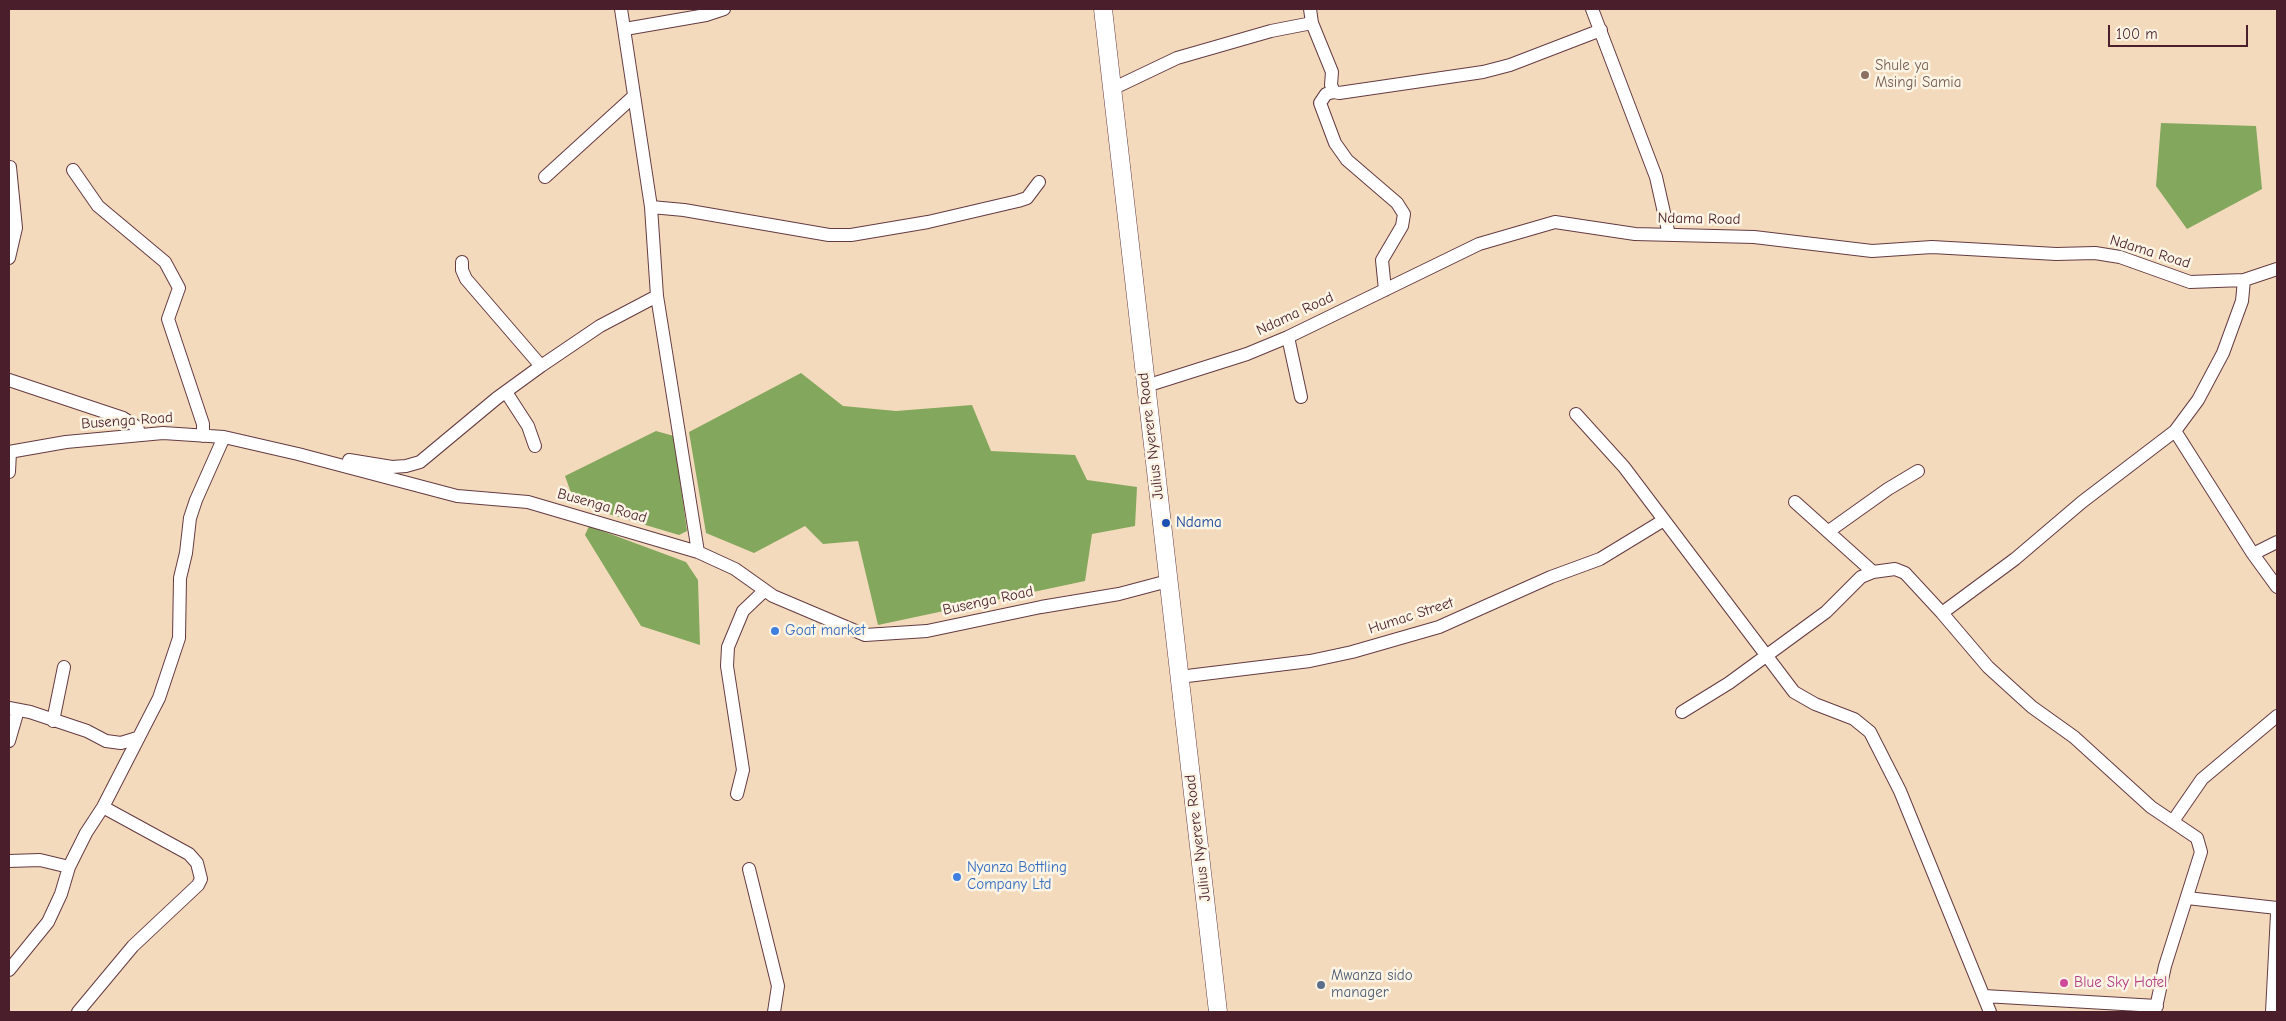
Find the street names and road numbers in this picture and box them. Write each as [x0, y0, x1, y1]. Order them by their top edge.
street label: Ndama Road [1657, 209, 1741, 229]
street label: Ndama Road [2108, 231, 2192, 273]
street label: Ndama Road [1254, 288, 1336, 340]
street label: Julius Nyerere Road [1134, 372, 1168, 500]
street label: Busenga Road [80, 409, 174, 433]
street label: Busenga Road [555, 485, 649, 527]
street label: Busenga Road [941, 583, 1035, 619]
street label: Humac Street [1366, 594, 1456, 638]
street label: Julius Nyerere Road [1181, 774, 1215, 902]

